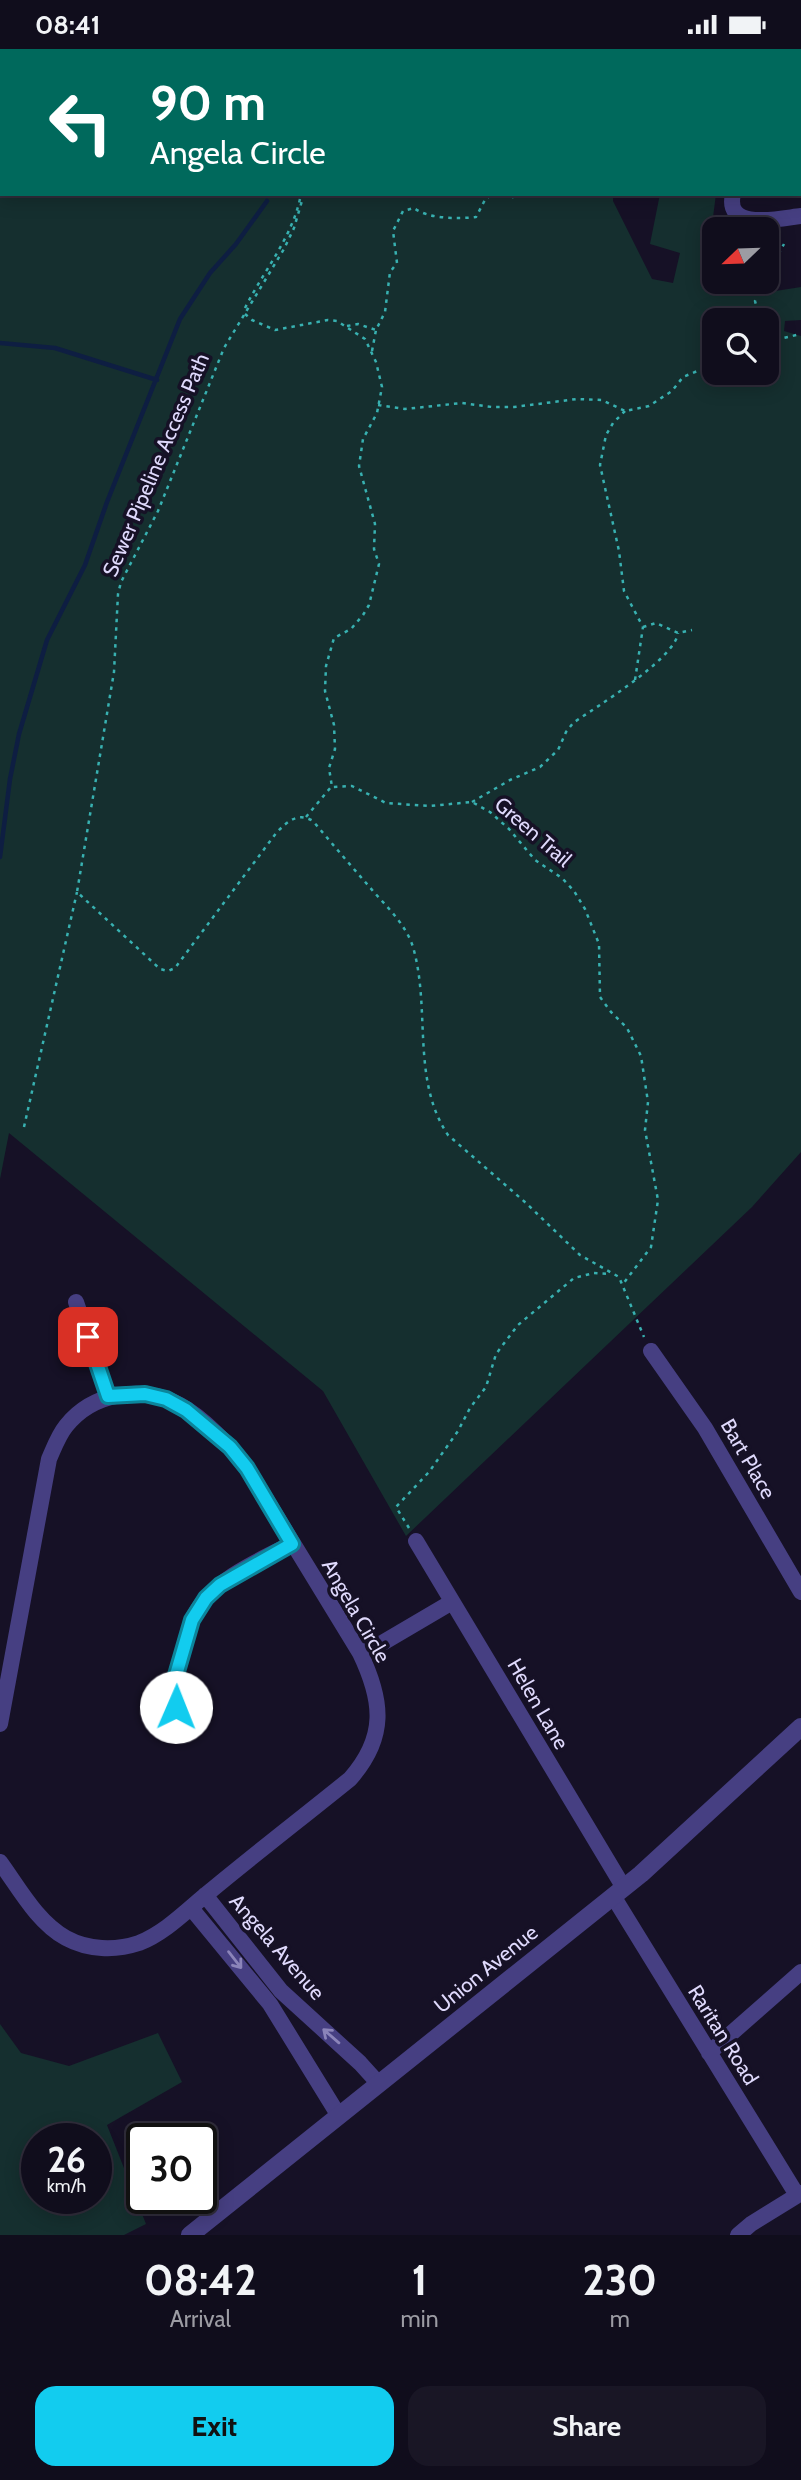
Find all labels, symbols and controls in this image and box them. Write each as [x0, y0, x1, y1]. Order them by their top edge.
text: 08:41 [35, 9, 100, 41]
text: 90 m [150, 73, 266, 132]
icon: left [35, 77, 126, 168]
text: Angela Circle [150, 133, 326, 172]
north arrow [702, 217, 779, 294]
map controls [702, 217, 779, 385]
button: search [702, 308, 779, 385]
street label: Sewer Pipeline Access Path [97, 349, 214, 580]
street label: Green Trail [490, 791, 577, 872]
pin [58, 1307, 118, 1367]
icon: arrive [69, 1318, 107, 1356]
street label: Bart Place [716, 1414, 781, 1503]
street label: Angela Circle [317, 1555, 396, 1667]
street label: Helen Lane [502, 1654, 574, 1754]
position arrow [139, 1670, 213, 1744]
street label: Angela Avenue [225, 1889, 330, 2005]
street label: Union Avenue [429, 1919, 543, 2018]
one-way arrow [227, 1951, 243, 1969]
street label: Raritan Road [683, 1980, 764, 2089]
one-way arrow [322, 2029, 340, 2045]
speed limit sign: 30 [126, 2123, 217, 2214]
text: 26 [47, 2138, 86, 2181]
text: km/h [47, 2175, 86, 2197]
text: 08:42 [144, 2254, 257, 2306]
text: 1 [412, 2254, 427, 2306]
text: 230 [582, 2254, 657, 2306]
text: Arrival [170, 2305, 231, 2333]
text: min [401, 2305, 439, 2333]
text: m [610, 2305, 630, 2333]
button: Exit [35, 2386, 394, 2466]
button: Share [408, 2386, 766, 2466]

